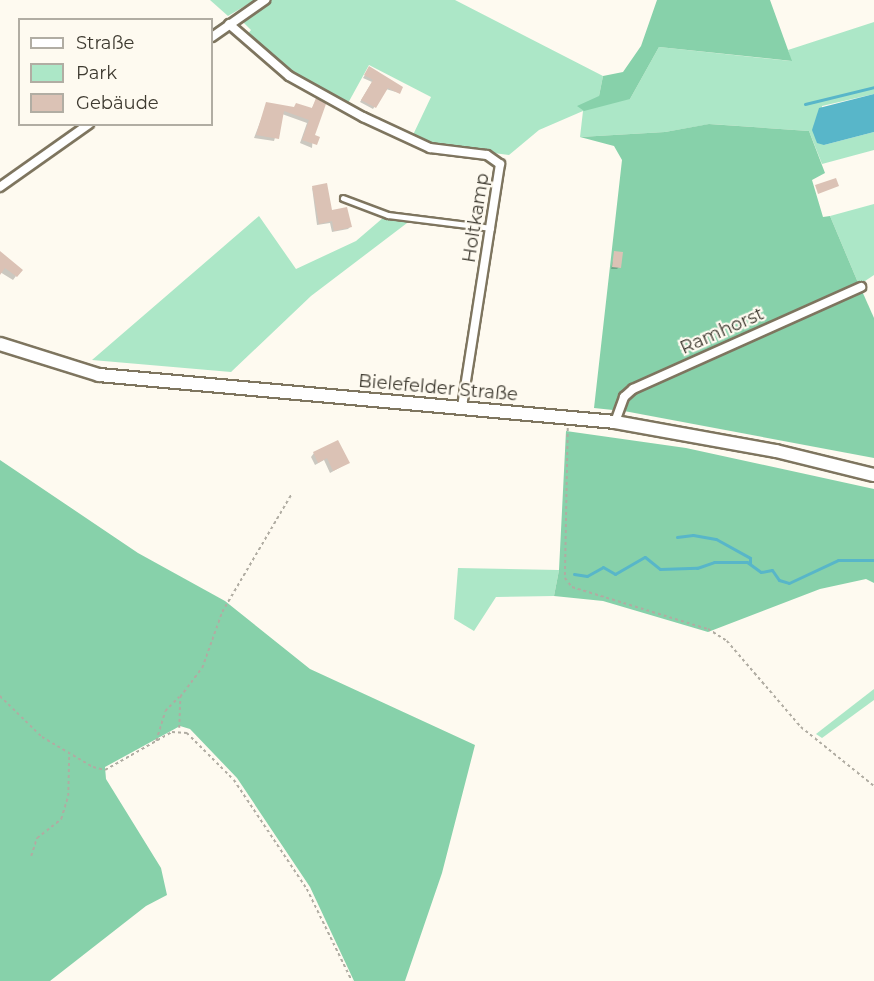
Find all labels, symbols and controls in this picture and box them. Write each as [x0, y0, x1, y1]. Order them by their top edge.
legend [18, 18, 213, 126]
text: Straße [76, 32, 134, 54]
text: Park [76, 62, 117, 84]
text: Gebäude [76, 92, 159, 114]
street label: Holtkamp [458, 172, 494, 264]
street label: Ramhorst [677, 303, 767, 359]
street label: Bielefelder Straße [357, 370, 519, 406]

